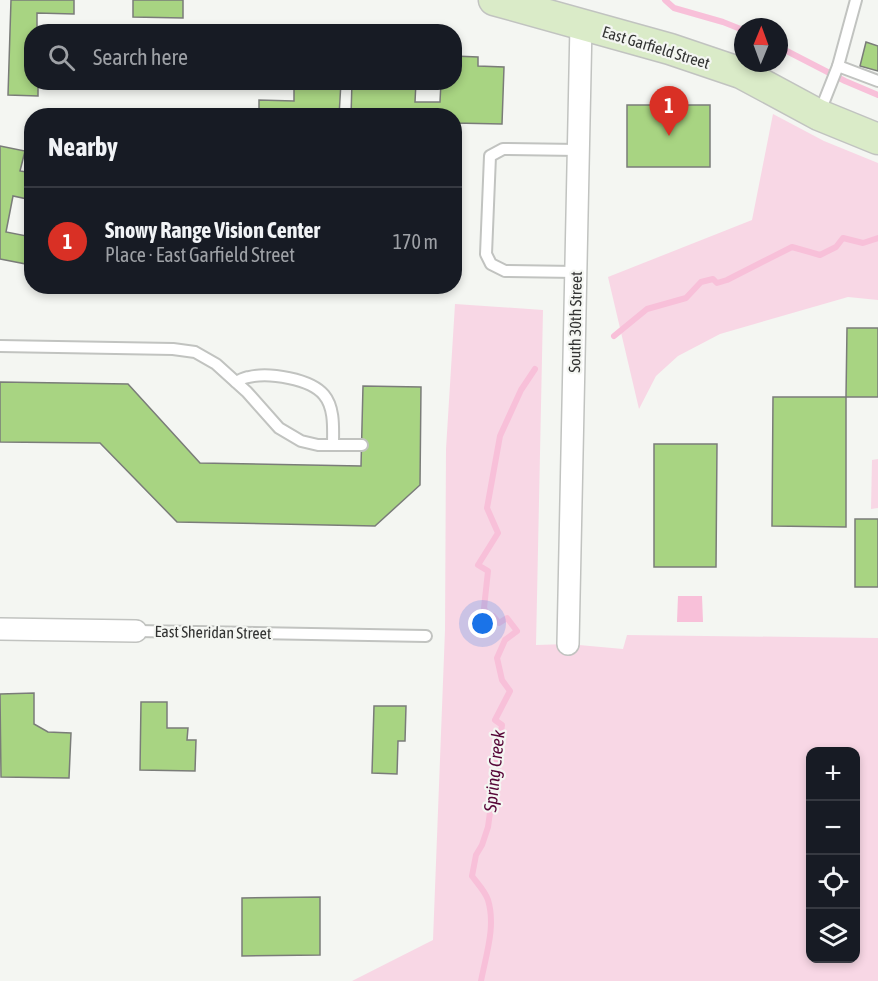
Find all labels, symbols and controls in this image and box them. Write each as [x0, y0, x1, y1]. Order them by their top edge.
north arrow [734, 18, 788, 72]
street label: East Garfield Street [600, 22, 712, 72]
search box [24, 24, 462, 90]
icon: search [45, 41, 78, 74]
text: Search here [93, 44, 188, 70]
pin: 1 [650, 86, 688, 136]
text: Nearby [48, 132, 118, 162]
text: Snowy Range Vision Center [105, 217, 320, 243]
text: 1 [63, 230, 72, 253]
text: 170 m [393, 230, 438, 253]
text: Place · East Garfield Street [105, 243, 295, 266]
street label: South 30th Street [565, 271, 585, 373]
your location [468, 609, 497, 638]
street label: East Sheridan Street [154, 622, 272, 642]
water label: Spring Creek [479, 728, 509, 814]
map controls [806, 747, 860, 963]
button: + [806, 747, 860, 801]
button: − [806, 801, 860, 855]
button: locate [806, 855, 860, 909]
button: layers [806, 909, 860, 963]

